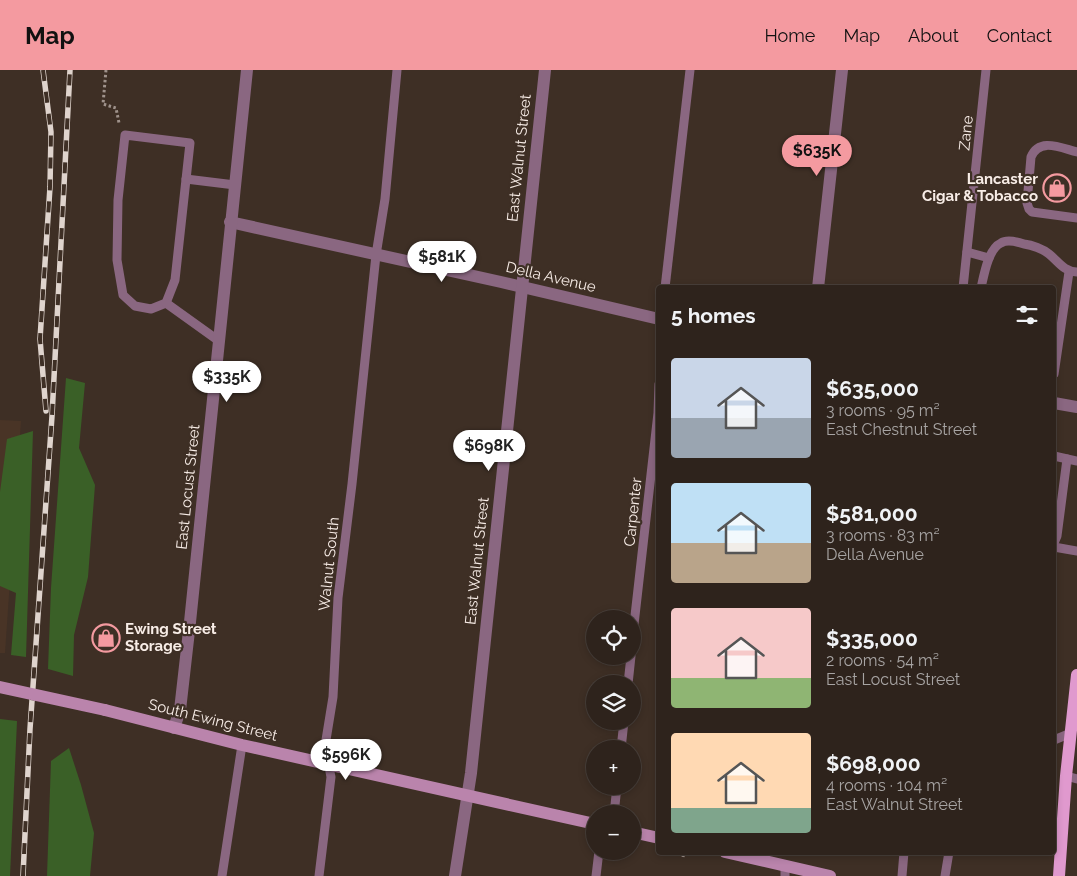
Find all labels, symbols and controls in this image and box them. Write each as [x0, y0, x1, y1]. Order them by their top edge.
text: Map [25, 21, 75, 50]
text: Home [764, 25, 815, 46]
text: Map [843, 25, 880, 46]
text: About [908, 25, 959, 46]
text: Contact [987, 25, 1052, 46]
street label: East Walnut Street [503, 93, 535, 223]
street label: Zane [955, 114, 977, 151]
pin: $635K [782, 134, 852, 177]
text: $635K [793, 141, 841, 160]
place label: Lancaster Cigar & Tobacco [922, 170, 1038, 205]
shop icon: Lancaster Cigar & Tobacco [1042, 173, 1072, 203]
pin: $581K [407, 240, 477, 283]
text: $581K [418, 247, 466, 266]
street label: Della Avenue [504, 258, 598, 296]
icon: filters [1013, 301, 1041, 329]
text: 5 homes [671, 303, 756, 328]
pin: $335K [192, 360, 262, 403]
text: $335K [203, 367, 251, 386]
text: $635,000 [826, 376, 919, 401]
icon: home [711, 378, 771, 438]
text: 3 rooms · 95 m² [826, 401, 940, 420]
text: East Chestnut Street [826, 420, 977, 439]
street label: East Locust Street [172, 424, 204, 550]
pin: $698K [454, 430, 524, 472]
text: $698K [464, 436, 514, 455]
street label: Carpenter [620, 476, 646, 547]
street label: East Walnut Street [461, 496, 493, 626]
text: $581,000 [826, 501, 918, 526]
icon: home [711, 503, 771, 563]
street label: Walnut South [315, 516, 343, 612]
text: 3 rooms · 83 m² [826, 526, 940, 545]
text: Della Avenue [826, 545, 924, 564]
map controls [586, 610, 641, 860]
button: locate [586, 610, 641, 665]
place label: Ewing Street Storage [125, 620, 217, 655]
shop icon: Ewing Street Storage [91, 623, 121, 653]
text: $335,000 [826, 626, 918, 651]
icon: home [711, 628, 771, 688]
text: 2 rooms · 54 m² [826, 651, 939, 670]
text: East Locust Street [826, 670, 960, 689]
button: layers [586, 675, 641, 730]
street label: South Ewing Street [147, 695, 279, 745]
pin: $596K [311, 738, 381, 781]
button: + [586, 740, 641, 795]
text: $596K [322, 745, 370, 764]
text: $698,000 [826, 751, 921, 776]
icon: home [711, 753, 771, 813]
text: 4 rooms · 104 m² [826, 776, 947, 795]
text: East Walnut Street [826, 795, 963, 814]
button: − [586, 805, 641, 860]

